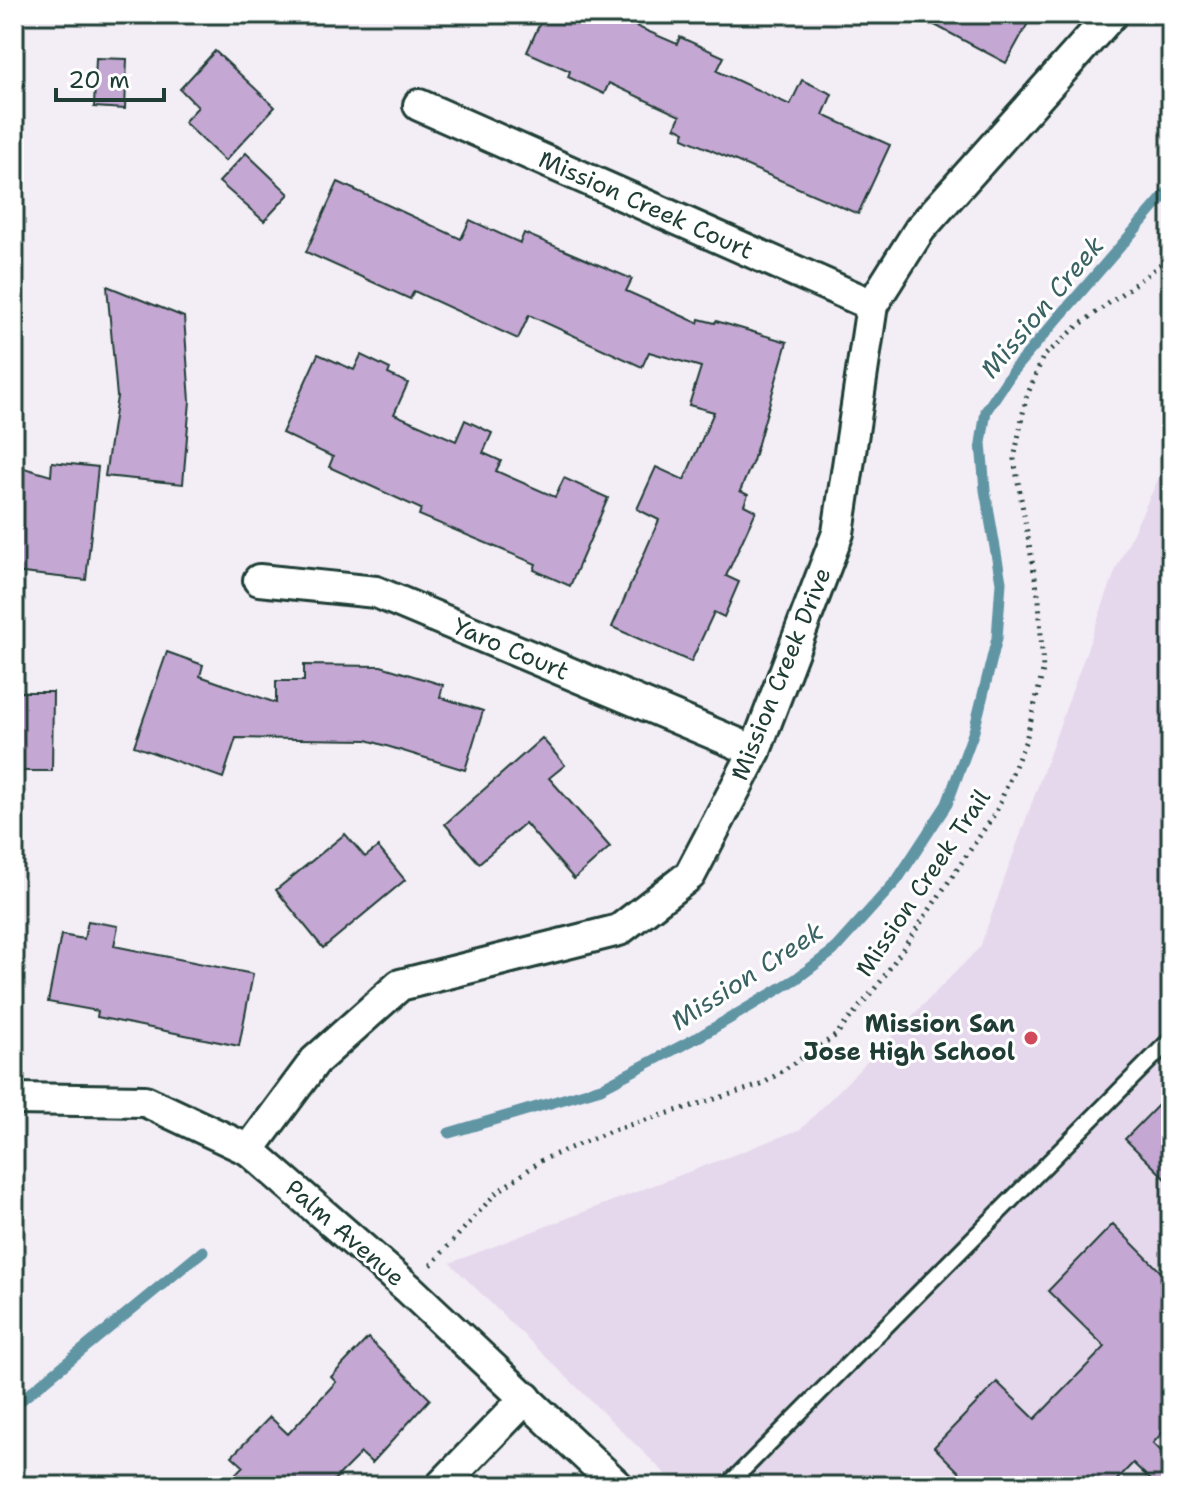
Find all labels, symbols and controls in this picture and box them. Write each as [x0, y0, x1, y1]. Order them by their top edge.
scale bar [56, 52, 164, 102]
text: 20 m [68, 64, 130, 96]
street label: Mission Creek Court [534, 143, 758, 267]
water label: Mission Creek [972, 228, 1111, 385]
street label: Mission Creek Drive [724, 563, 838, 785]
street label: Yaro Court [448, 610, 574, 688]
street label: Mission Creek Trail [848, 782, 998, 983]
water label: Mission Creek [664, 913, 830, 1038]
place label: Mission San Jose High School [803, 1008, 1015, 1068]
marker: Mission San Jose High School [1022, 1029, 1040, 1047]
street label: Palm Avenue [279, 1172, 411, 1294]

